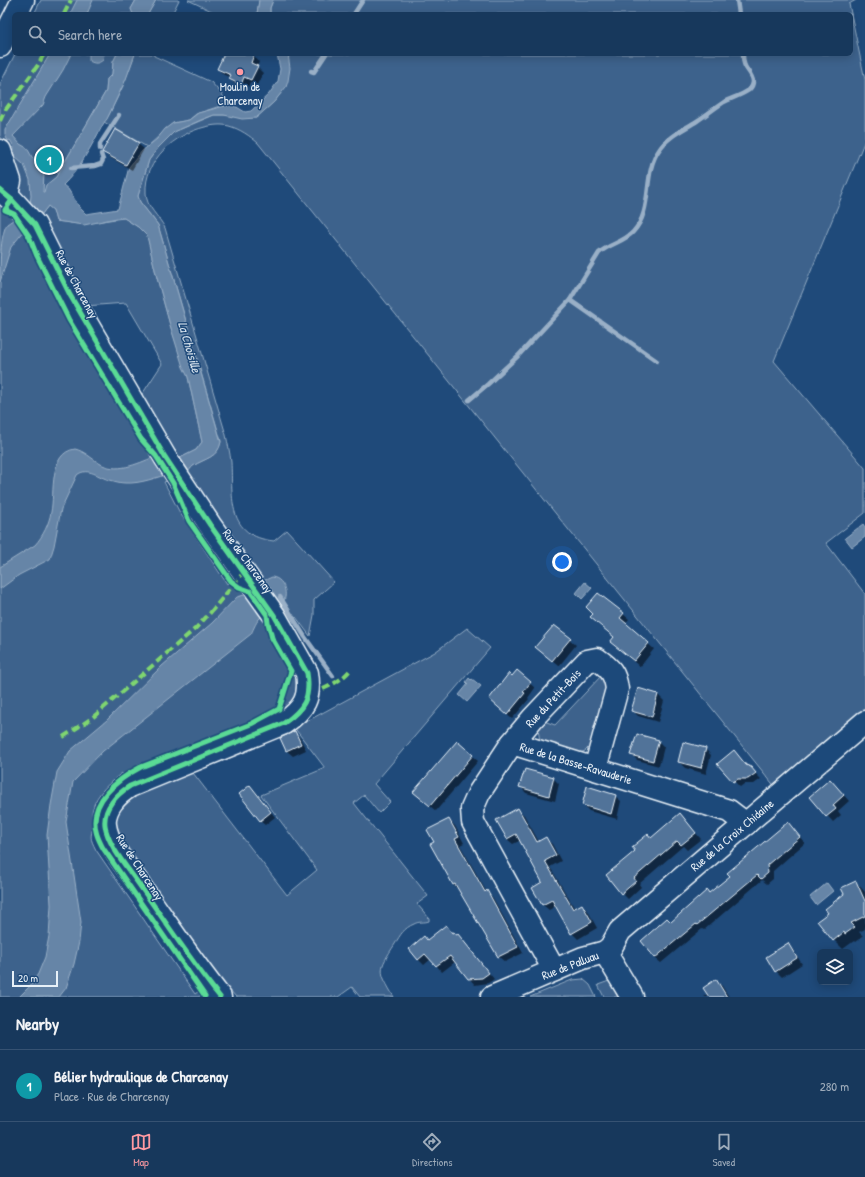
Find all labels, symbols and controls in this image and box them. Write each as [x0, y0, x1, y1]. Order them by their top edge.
search box [12, 12, 853, 56]
icon: search [26, 23, 48, 45]
text: Search here [58, 24, 122, 45]
marker: Moulin de Charcenay [235, 67, 245, 77]
place label: Moulin de Charcenay [217, 78, 263, 109]
pin: 1 [36, 145, 62, 175]
street label: Rue de Charcenay [52, 247, 102, 321]
water label: La Choisille [174, 319, 206, 375]
street label: Rue de Charcenay [219, 525, 277, 597]
your location [552, 552, 572, 572]
street label: Rue du Petit-Bois [521, 665, 585, 731]
street label: Rue de la Basse-Ravauderie [518, 738, 634, 788]
street label: Rue de la Croix Chidaine [687, 795, 778, 875]
street label: Rue de Charcenay [112, 831, 168, 903]
street label: Rue de Palluau [539, 946, 601, 984]
map controls [817, 949, 853, 985]
button: layers [817, 949, 853, 985]
scale bar [12, 969, 58, 988]
text: 20 m [18, 971, 38, 985]
text: Nearby [16, 1012, 59, 1035]
text: Bélier hydraulique de Charcenay [54, 1066, 228, 1087]
text: 1 [27, 1077, 31, 1095]
text: 280 m [820, 1077, 849, 1095]
text: Place · Rue de Charcenay [54, 1087, 169, 1105]
tab: Map [130, 1131, 152, 1169]
tab: Directions [412, 1131, 453, 1169]
tab: Saved [713, 1131, 735, 1169]

